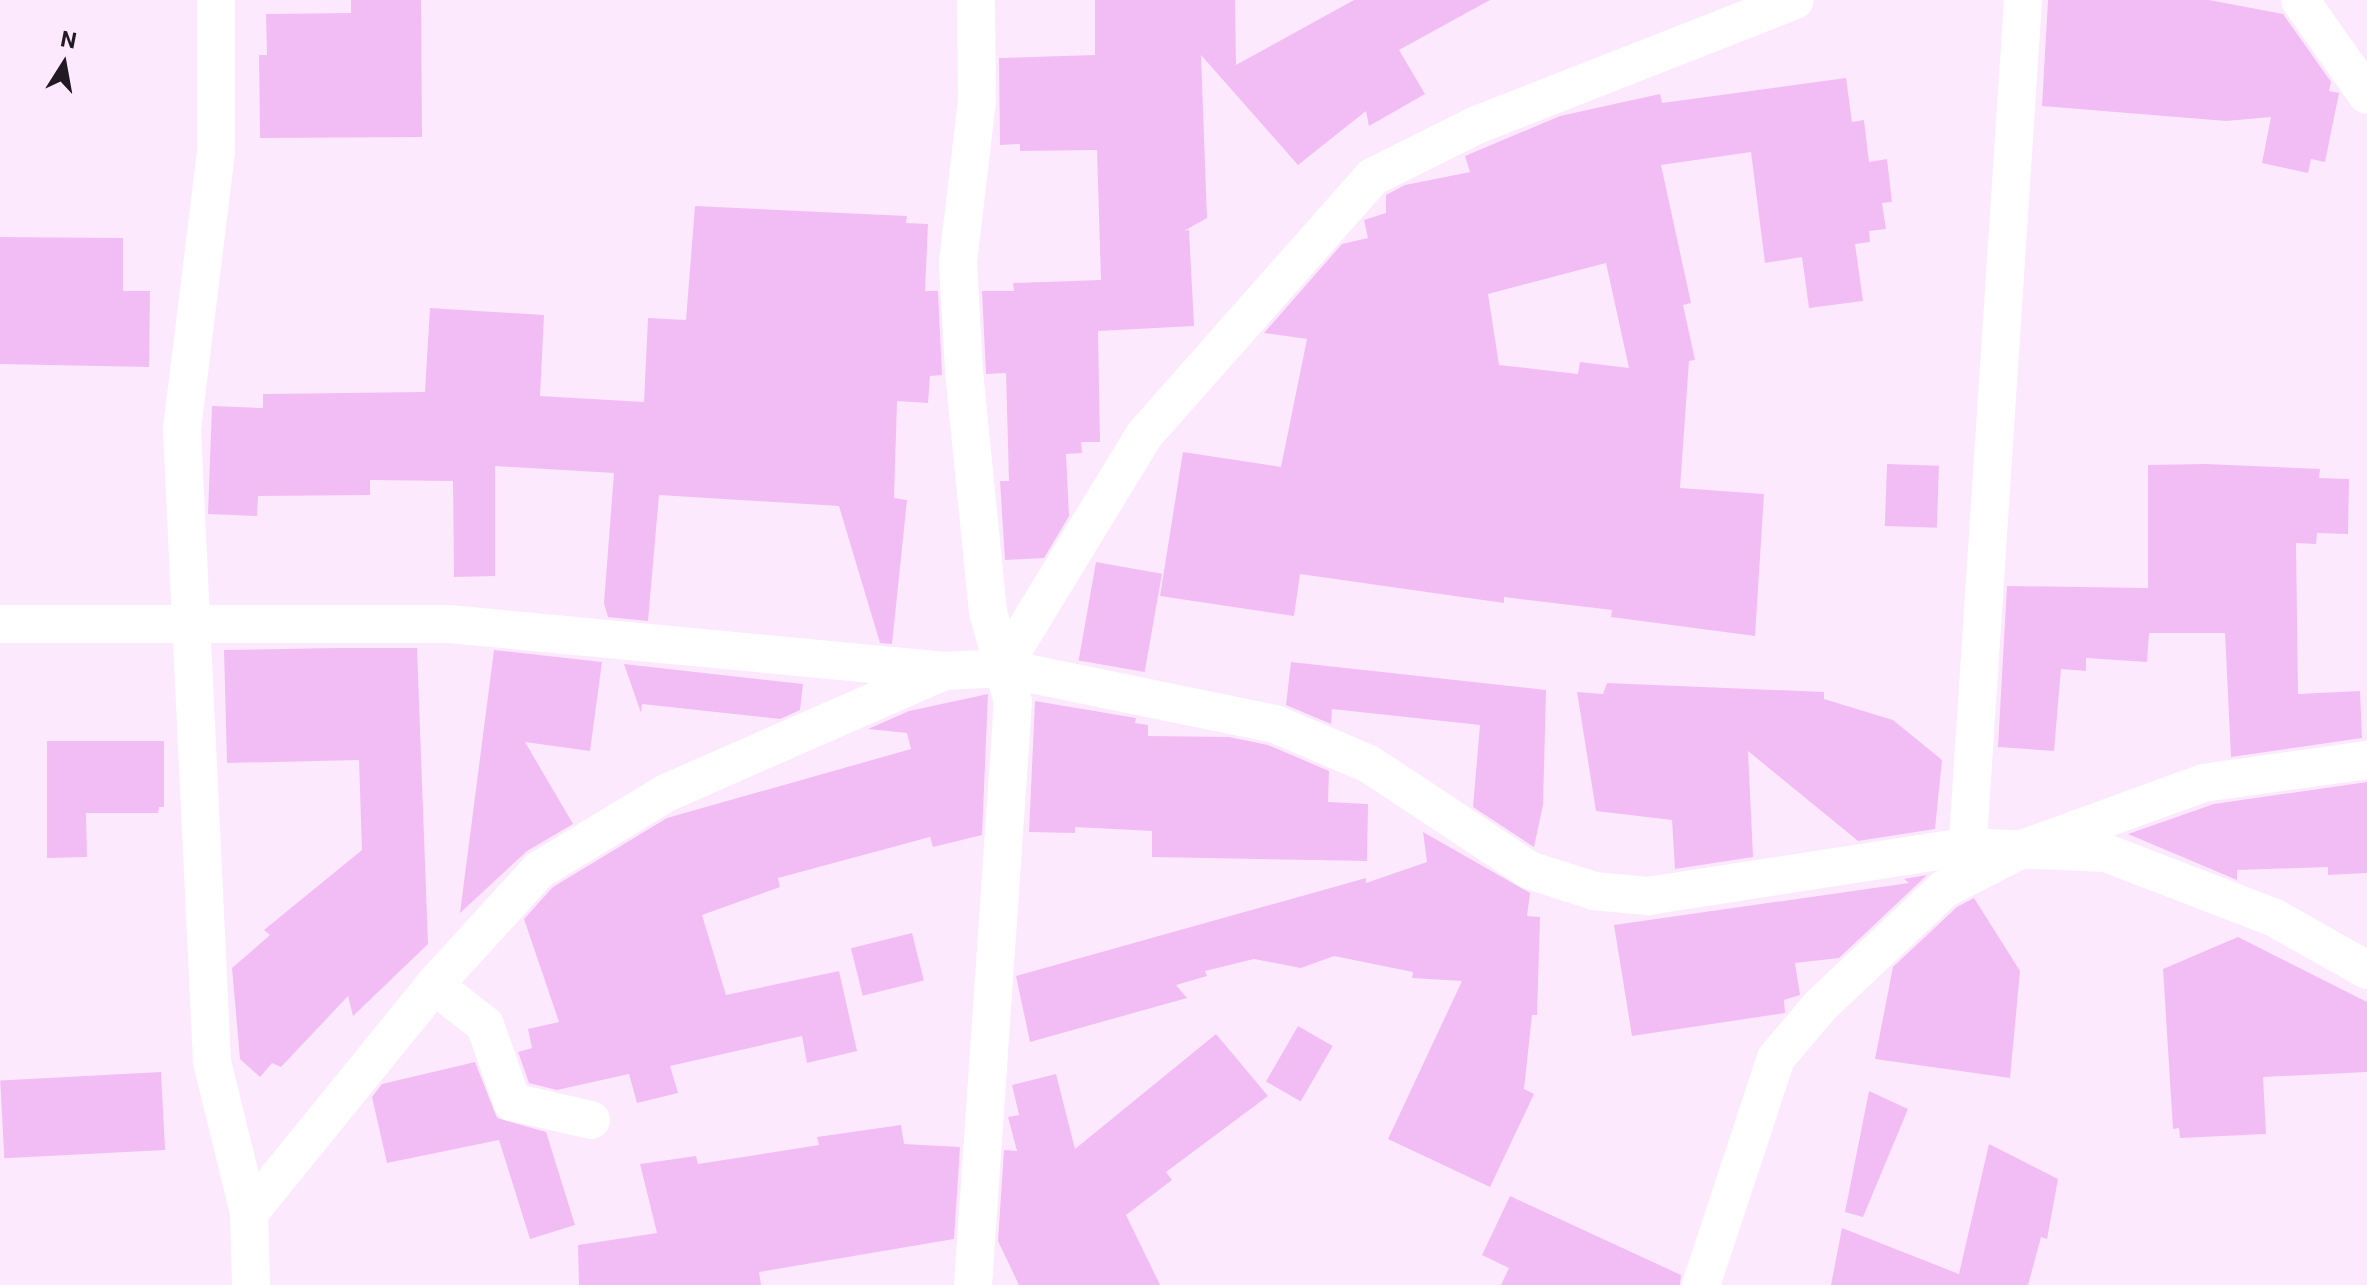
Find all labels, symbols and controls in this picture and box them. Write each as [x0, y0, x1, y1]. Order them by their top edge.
north arrow [24, 24, 104, 104]
text: N [59, 26, 79, 54]

